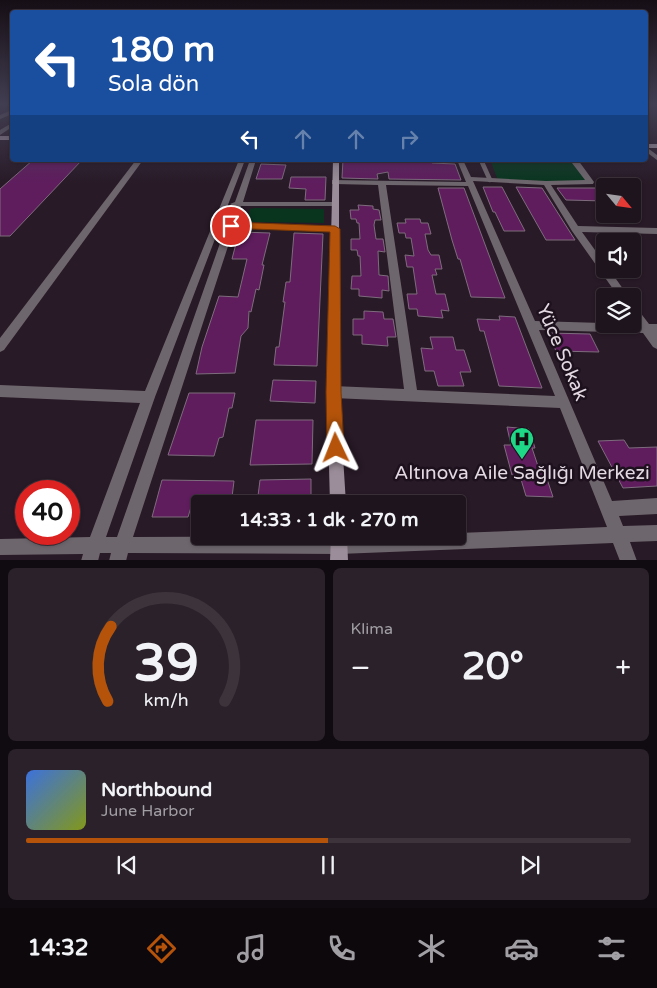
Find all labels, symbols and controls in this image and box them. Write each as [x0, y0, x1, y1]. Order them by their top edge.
text: 180 m [108, 29, 215, 71]
icon: left [25, 30, 90, 95]
text: Sola dön [108, 71, 199, 97]
icon: left [236, 125, 264, 153]
icon: ahead [289, 125, 317, 153]
icon: ahead [342, 125, 370, 153]
icon: right [395, 125, 423, 153]
north arrow [596, 178, 641, 222]
map controls [596, 178, 641, 333]
pin [210, 205, 252, 247]
icon: arrive [217, 212, 245, 240]
button: sound [596, 233, 641, 278]
button: layers [596, 288, 641, 333]
street label: Yüce Sokak [532, 301, 592, 404]
position arrow [309, 421, 361, 473]
hospital icon: Altınova Aile Sağlığı Merkezi [509, 426, 535, 460]
place label: Altınova Aile Sağlığı Merkezi [394, 462, 650, 484]
speed limit sign: 40 [15, 480, 80, 545]
text: 14:33 · 1 dk · 270 m [239, 509, 418, 531]
text: Klima [351, 619, 393, 639]
text: 39 [134, 632, 199, 695]
text: 20° [462, 644, 524, 690]
text: − [351, 651, 370, 685]
text: + [615, 651, 631, 685]
text: km/h [144, 690, 189, 711]
text: Northbound [101, 779, 212, 801]
text: June Harbor [101, 801, 194, 821]
icon: previous [113, 851, 141, 879]
icon: pause [314, 851, 342, 879]
icon: next [516, 851, 544, 879]
icon: directions [144, 931, 179, 966]
icon: music [234, 931, 269, 966]
icon: phone [324, 931, 359, 966]
icon: climate [414, 931, 449, 966]
icon: car [504, 931, 539, 966]
icon: filters [594, 931, 629, 966]
text: 14:32 [28, 935, 89, 961]

